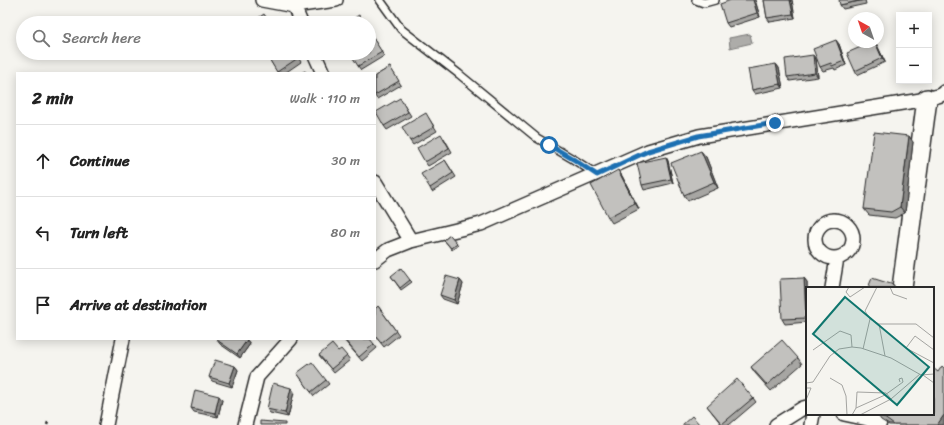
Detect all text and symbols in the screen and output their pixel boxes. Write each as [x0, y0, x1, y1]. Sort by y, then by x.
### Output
north arrow [848, 12, 884, 48]
map controls [896, 12, 932, 84]
button: + [896, 12, 932, 48]
search box [16, 16, 376, 60]
text: Search here [62, 25, 141, 51]
icon: search [30, 27, 52, 49]
button: − [896, 48, 932, 84]
text: 2 min [32, 83, 73, 113]
text: Walk · 110 m [290, 87, 360, 110]
route end [766, 114, 784, 132]
route start [540, 136, 558, 154]
text: Continue [70, 148, 130, 174]
text: 30 m [331, 149, 360, 172]
icon: ahead [32, 150, 54, 172]
text: Turn left [70, 220, 128, 246]
text: 80 m [331, 221, 360, 244]
icon: left [32, 222, 54, 244]
inset map [806, 287, 934, 415]
text: Arrive at destination [70, 292, 207, 318]
icon: arrive [32, 294, 54, 316]

